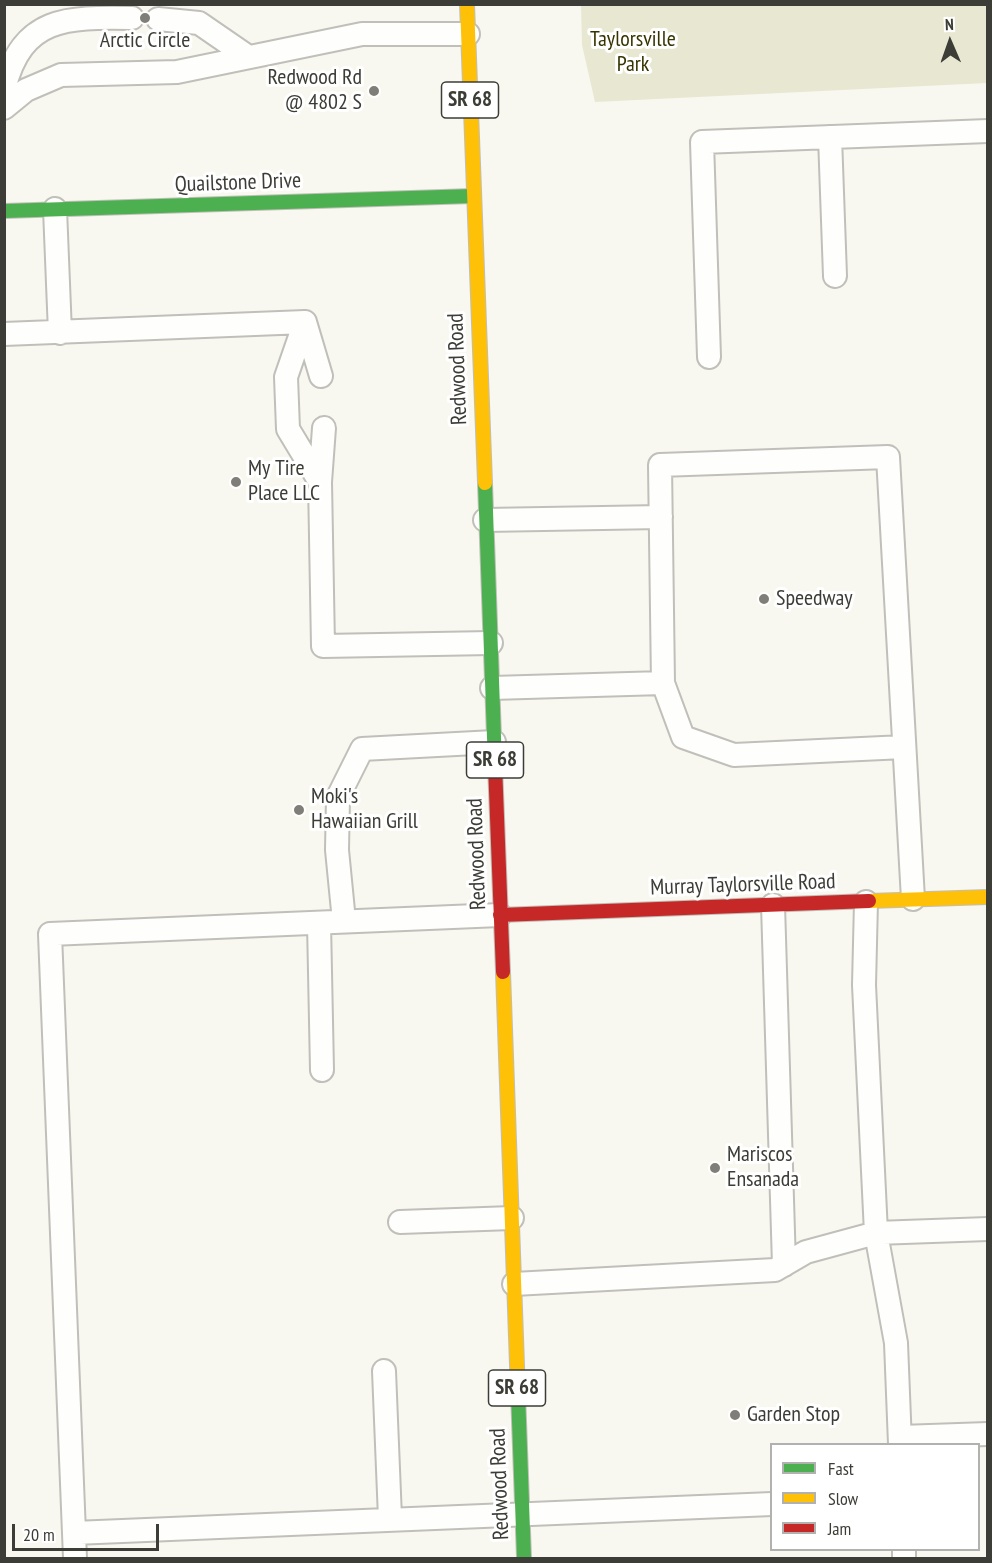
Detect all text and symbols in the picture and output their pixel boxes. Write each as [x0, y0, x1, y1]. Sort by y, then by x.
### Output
marker: Arctic Circle [138, 11, 152, 25]
north arrow [920, 12, 980, 72]
text: N [945, 14, 954, 34]
park label: Taylorsville Park [590, 27, 676, 78]
place label: Arctic Circle [100, 28, 190, 54]
place label: Redwood Rd @ 4802 S [268, 65, 362, 116]
road number: SR 68 [442, 82, 498, 118]
marker: Redwood Rd @ 4802 S [367, 84, 381, 98]
street label: Quailstone Drive [174, 168, 302, 198]
street label: Redwood Road [443, 313, 473, 425]
place label: My Tire Place LLC [248, 456, 320, 508]
marker: My Tire Place LLC [229, 475, 243, 489]
place label: Speedway [776, 586, 853, 612]
marker: Speedway [757, 592, 771, 606]
road number: SR 68 [466, 742, 524, 778]
place label: Moki's Hawaiian Grill [311, 784, 418, 836]
street label: Redwood Road [462, 798, 492, 910]
marker: Moki's Hawaiian Grill [292, 803, 306, 817]
street label: Murray Taylorsville Road [650, 869, 836, 901]
place label: Mariscos Ensanada [727, 1142, 799, 1194]
marker: Mariscos Ensanada [708, 1161, 722, 1175]
road number: SR 68 [488, 1370, 546, 1406]
place label: Garden Stop [747, 1402, 840, 1428]
marker: Garden Stop [728, 1408, 742, 1422]
street label: Redwood Road [485, 1428, 515, 1540]
legend [770, 1443, 980, 1551]
text: Fast [828, 1457, 854, 1480]
text: Slow [828, 1487, 858, 1510]
scale bar [15, 1512, 162, 1550]
text: Jam [828, 1517, 851, 1540]
text: 20 m [23, 1523, 55, 1546]

